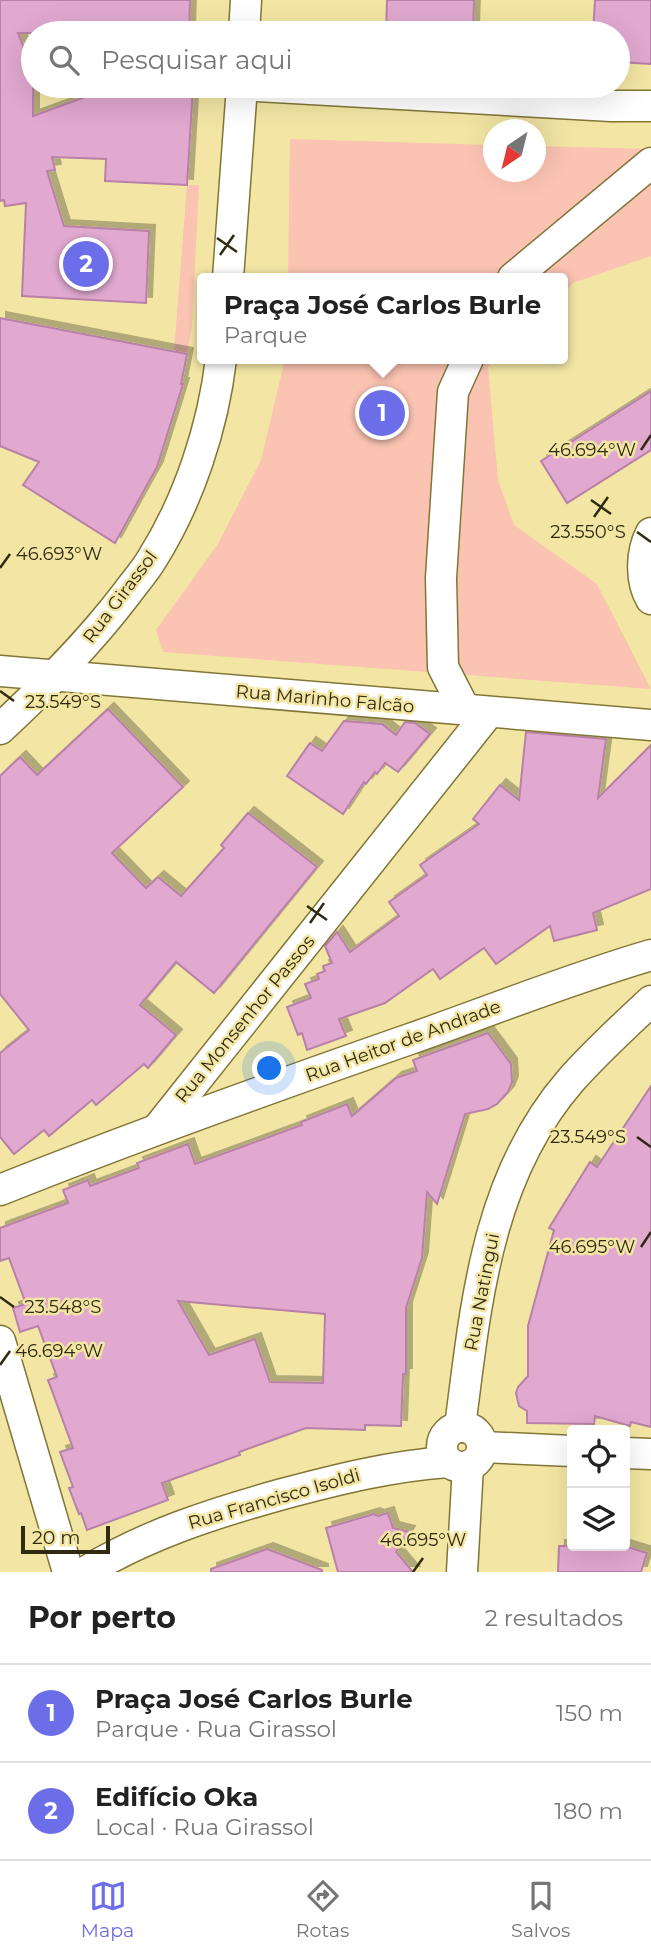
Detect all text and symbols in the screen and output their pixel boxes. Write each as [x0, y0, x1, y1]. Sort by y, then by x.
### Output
search box [21, 21, 630, 98]
icon: search [45, 41, 83, 79]
text: Pesquisar aqui [101, 44, 293, 76]
north arrow [483, 119, 546, 182]
pin: 2 [63, 238, 109, 290]
popup [197, 273, 568, 364]
text: Praça José Carlos Burle [224, 289, 541, 321]
text: Parque [224, 321, 307, 349]
pin: 1 [359, 387, 405, 439]
text: 46.694°W [548, 439, 636, 461]
text: 23.550°S [550, 521, 626, 543]
text: 46.693°W [16, 543, 102, 565]
street label: Rua Girassol [78, 546, 162, 648]
street label: Rua Marinho Falcão [235, 680, 415, 718]
text: 23.549°S [25, 691, 101, 713]
street label: Rua Monsenhor Passos [171, 931, 320, 1107]
street label: Rua Heitor de Andrade [302, 995, 504, 1087]
your location [252, 1051, 286, 1085]
text: 23.549°S [550, 1126, 626, 1148]
street label: Rua Natingui [460, 1231, 504, 1353]
text: 46.695°W [549, 1236, 635, 1258]
text: 23.548°S [25, 1296, 101, 1318]
text: 46.694°W [15, 1340, 103, 1362]
map controls [567, 1425, 630, 1551]
button: locate [567, 1425, 630, 1488]
street label: Rua Francisco Isoldi [185, 1464, 363, 1534]
button: layers [567, 1488, 630, 1551]
scale bar [21, 1523, 110, 1555]
text: 20 m [32, 1526, 80, 1549]
text: 46.695°W [380, 1529, 466, 1551]
text: Por perto [28, 1599, 176, 1636]
text: 2 resultados [485, 1604, 623, 1632]
text: Praça José Carlos Burle [95, 1683, 413, 1715]
text: 1 [46, 1699, 56, 1727]
text: 150 m [556, 1699, 623, 1727]
text: Parque · Rua Girassol [95, 1715, 337, 1743]
text: Edifício Oka [95, 1781, 258, 1813]
text: 2 [44, 1797, 58, 1825]
text: 180 m [554, 1797, 623, 1825]
text: Local · Rua Girassol [95, 1813, 314, 1841]
tab: Mapa [81, 1877, 134, 1942]
tab: Rotas [296, 1877, 349, 1942]
tab: Salvos [511, 1877, 570, 1942]

